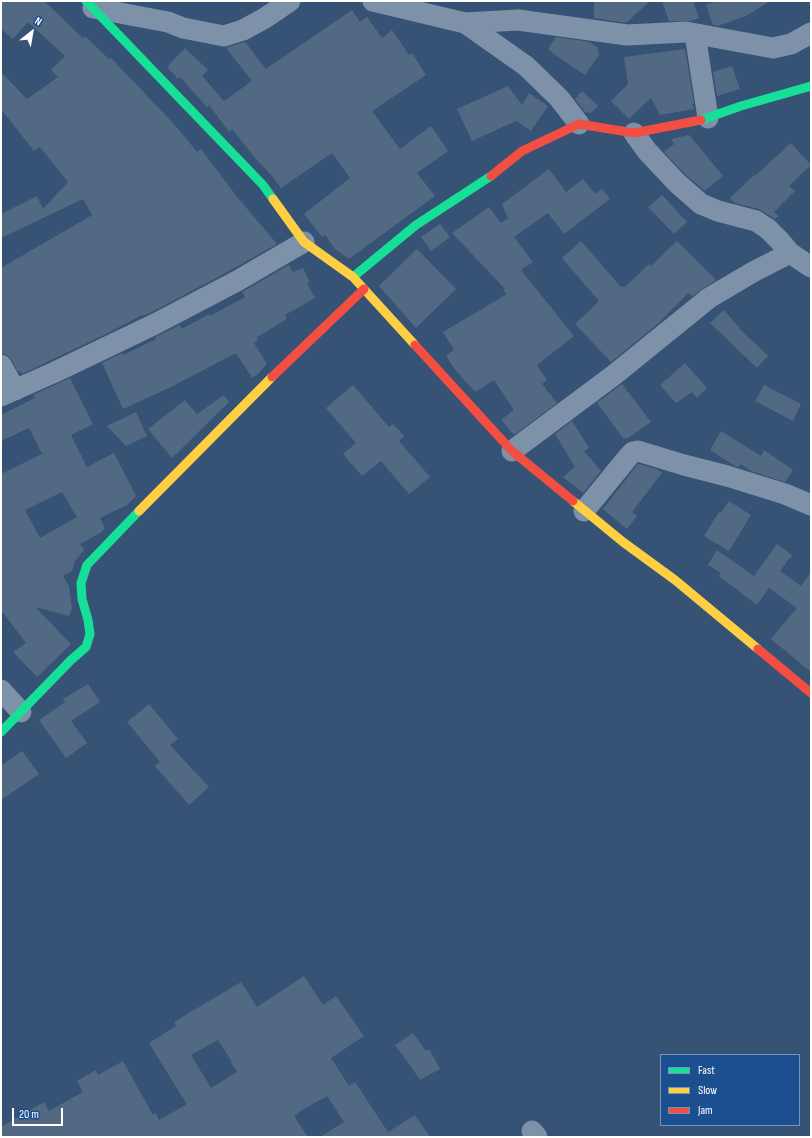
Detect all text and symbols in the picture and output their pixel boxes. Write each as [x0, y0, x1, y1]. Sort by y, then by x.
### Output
north arrow [12, 12, 52, 52]
text: N [33, 14, 44, 28]
legend [660, 1054, 800, 1126]
text: Fast [698, 1063, 715, 1078]
text: Slow [698, 1083, 717, 1098]
scale bar [14, 1100, 65, 1126]
text: Jam [698, 1103, 713, 1118]
text: 20 m [19, 1107, 39, 1122]

